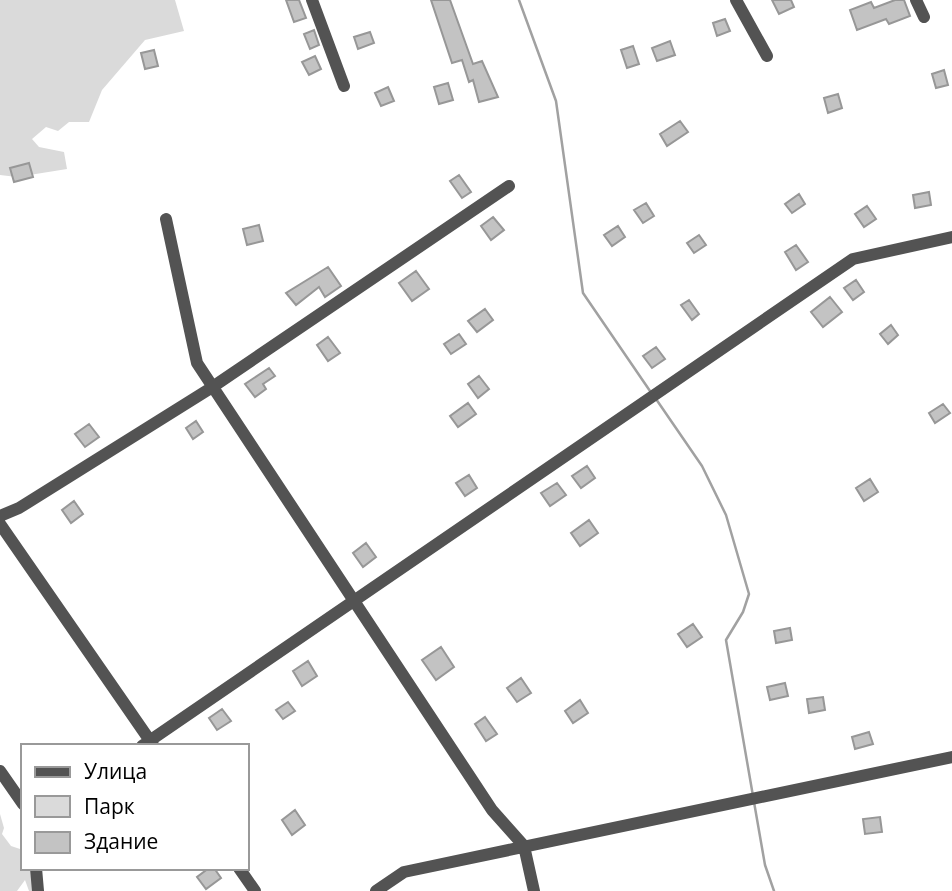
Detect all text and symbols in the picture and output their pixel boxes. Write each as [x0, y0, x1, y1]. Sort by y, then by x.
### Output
legend [21, 744, 248, 870]
text: Улица [84, 757, 147, 785]
text: Парк [84, 792, 135, 820]
text: Здание [84, 827, 158, 855]

